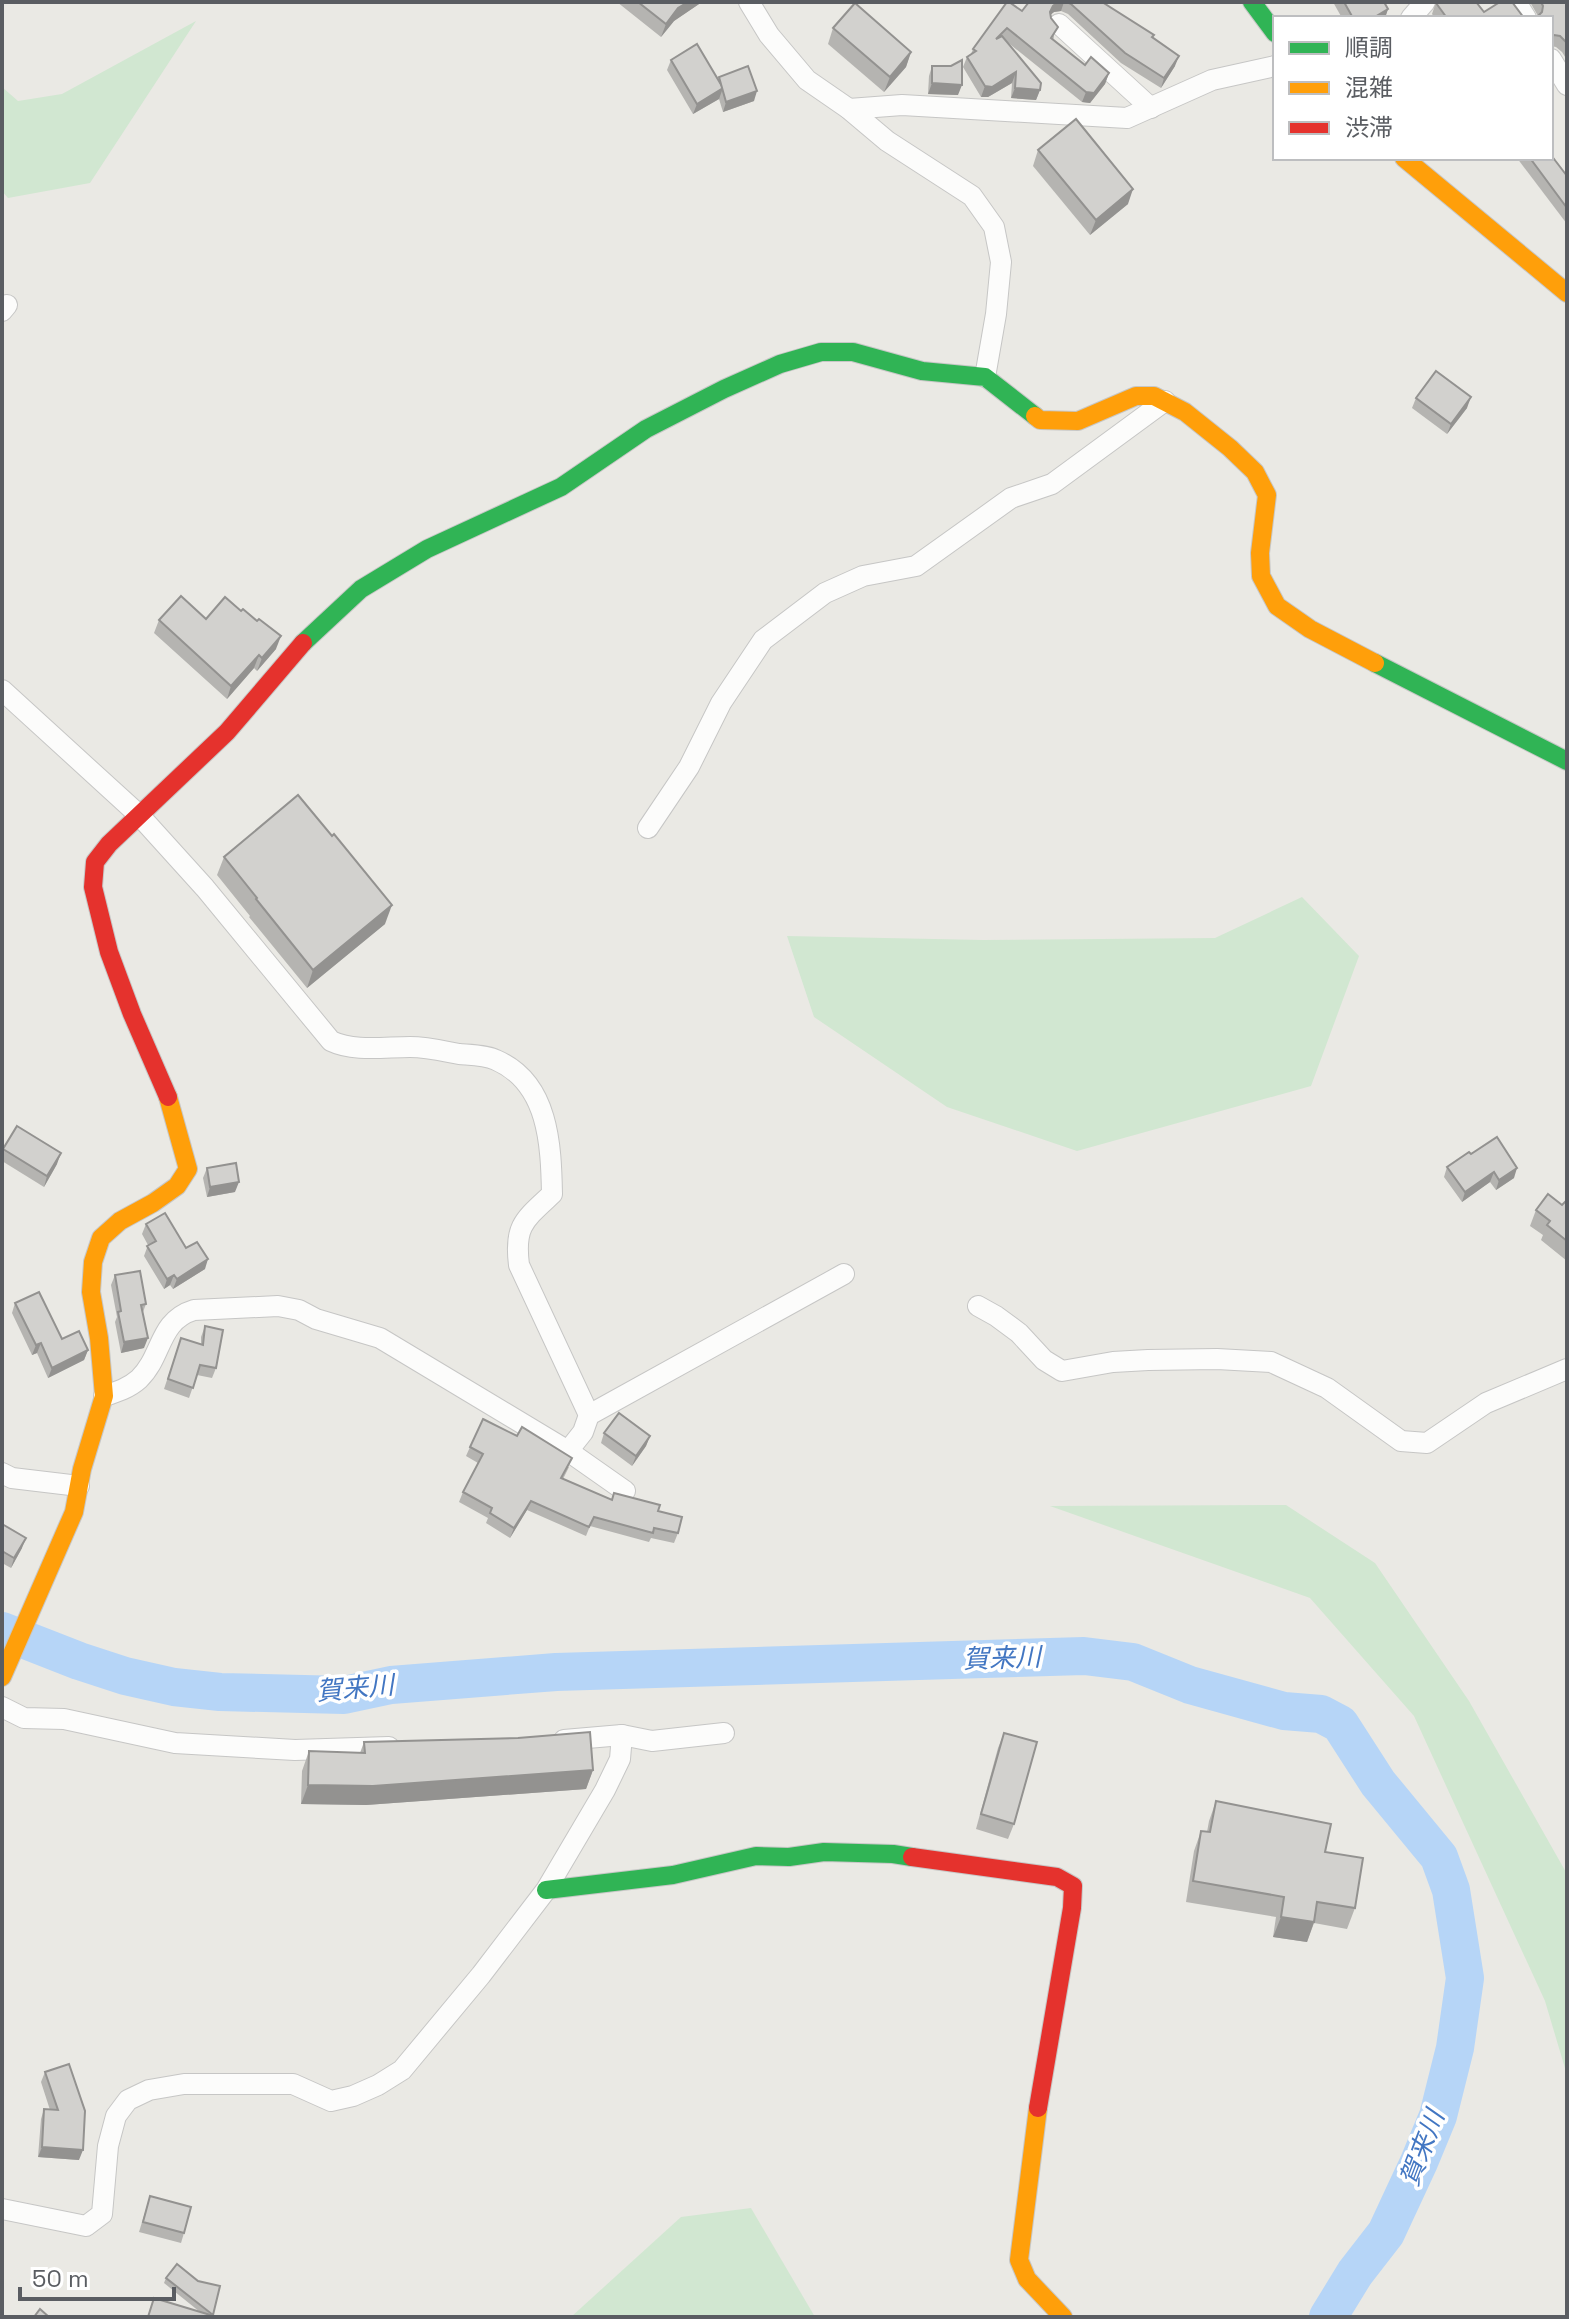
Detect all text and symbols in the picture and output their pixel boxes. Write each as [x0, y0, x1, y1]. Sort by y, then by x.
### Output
legend [1273, 16, 1553, 160]
text: 順調 [1345, 32, 1393, 63]
text: 混雑 [1345, 72, 1393, 103]
text: 渋滞 [1345, 112, 1393, 143]
water label: 賀来川 [962, 1640, 1045, 1676]
water label: 賀来川 [315, 1667, 398, 1708]
water label: 賀来川 [1392, 2103, 1453, 2191]
scale bar [20, 2251, 174, 2301]
text: 50 m [32, 2263, 89, 2294]

